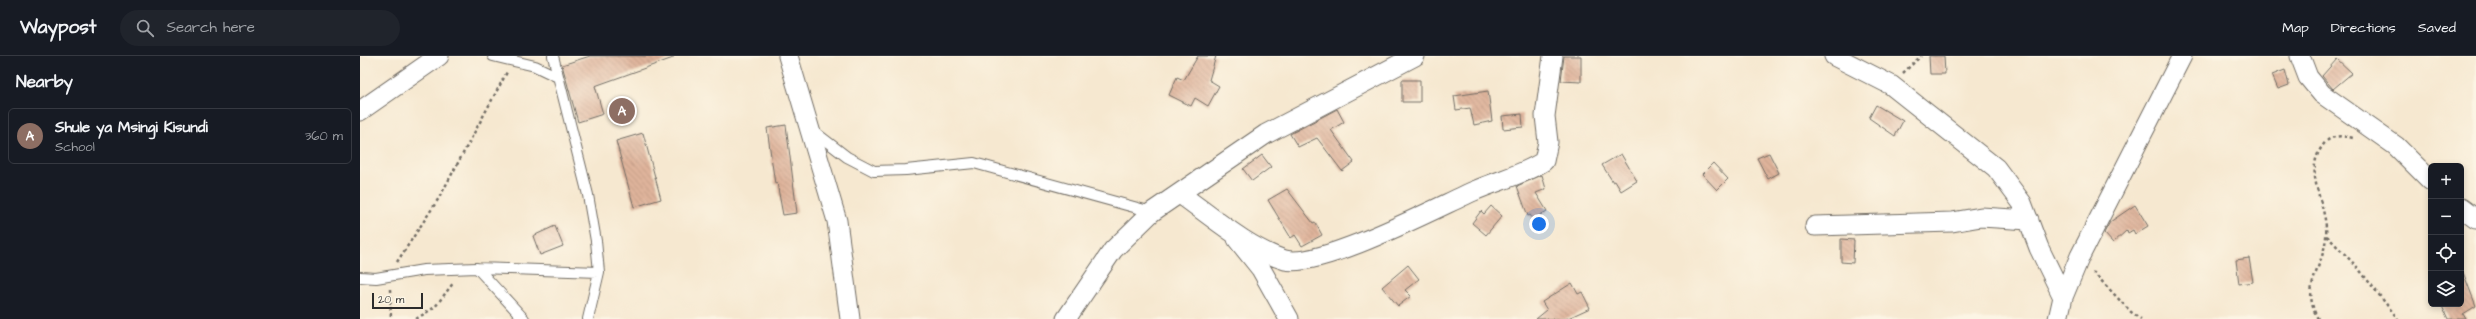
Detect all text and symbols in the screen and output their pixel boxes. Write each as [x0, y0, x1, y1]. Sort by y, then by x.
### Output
search box [120, 10, 400, 46]
text: Waypost [20, 14, 96, 41]
icon: search [134, 17, 156, 39]
text: Search here [166, 17, 255, 38]
text: Map [2282, 18, 2309, 38]
text: Directions [2331, 18, 2396, 38]
text: Saved [2418, 18, 2456, 38]
text: Nearby [16, 70, 73, 94]
pin: A [609, 96, 635, 126]
text: Shule ya Msingi Kisundi [55, 117, 208, 138]
text: A [26, 127, 34, 145]
text: 360 m [305, 127, 343, 145]
text: School [55, 138, 95, 156]
map controls [2428, 163, 2464, 307]
button: + [2428, 163, 2464, 199]
button: − [2428, 199, 2464, 235]
your location [1529, 214, 1549, 234]
button: locate [2428, 235, 2464, 271]
button: layers [2428, 271, 2464, 307]
scale bar [372, 291, 423, 310]
text: 20 m [378, 292, 404, 307]

